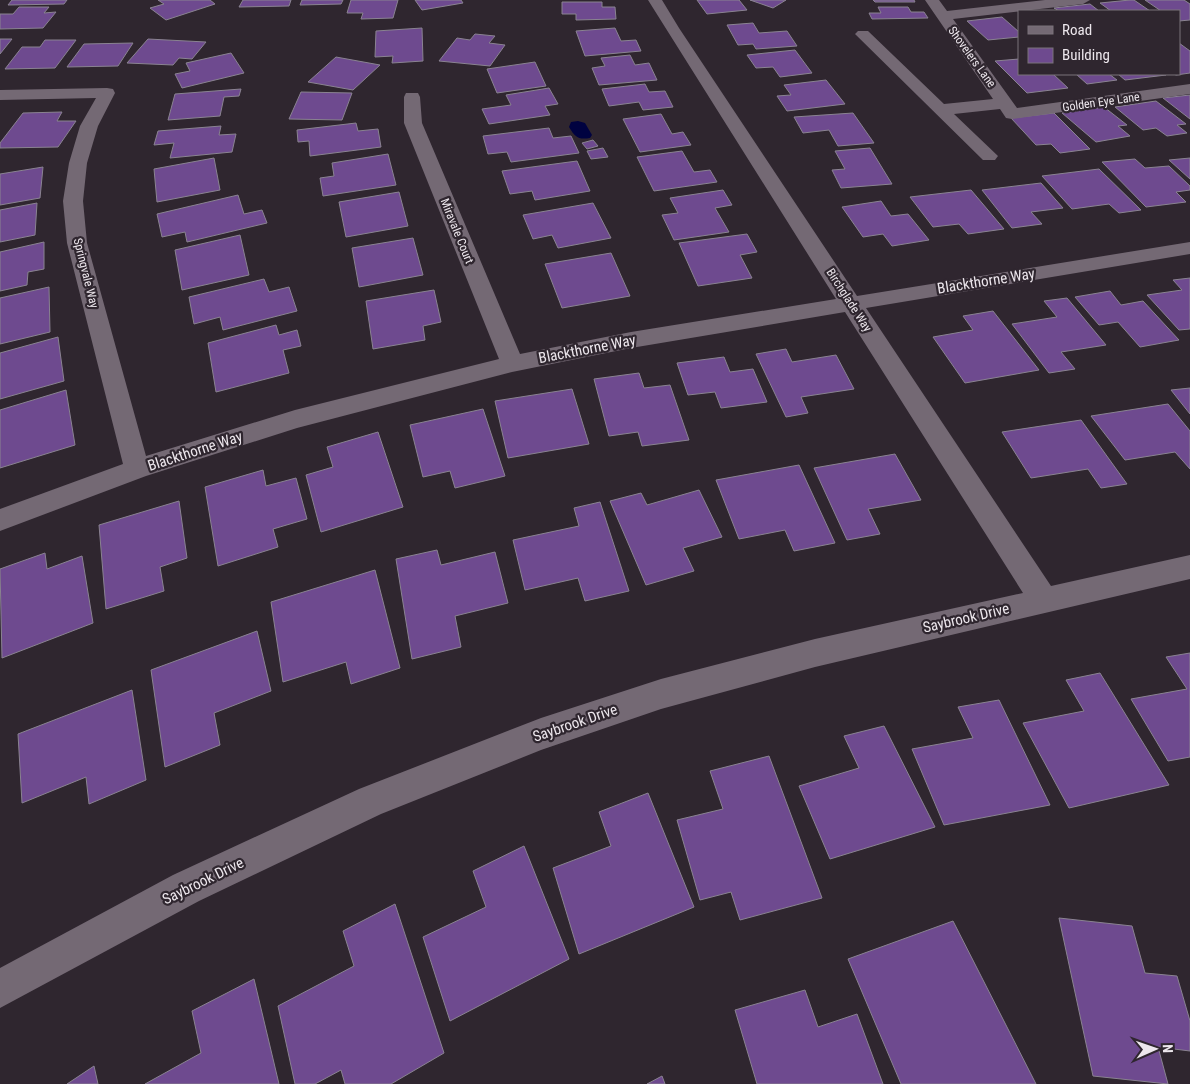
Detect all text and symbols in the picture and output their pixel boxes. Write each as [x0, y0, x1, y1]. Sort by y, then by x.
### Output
legend [1018, 10, 1180, 75]
text: Road [1062, 21, 1092, 39]
street label: Shovelers Lane [945, 24, 999, 90]
text: Building [1062, 46, 1110, 64]
street label: Golden Eye Lane [1061, 90, 1141, 114]
street label: Miravale Court [438, 196, 477, 266]
street label: Springvale Way [71, 236, 101, 310]
street label: Blackthorne Way [936, 264, 1036, 298]
street label: Birchglade Way [823, 266, 875, 334]
street label: Blackthorne Way [537, 331, 637, 367]
street label: Blackthorne Way [145, 427, 245, 475]
street label: Saybrook Drive [921, 599, 1011, 637]
street label: Saybrook Drive [530, 700, 620, 746]
street label: Saybrook Drive [159, 854, 247, 908]
north arrow [1130, 1024, 1180, 1074]
text: N [1160, 1044, 1176, 1053]

